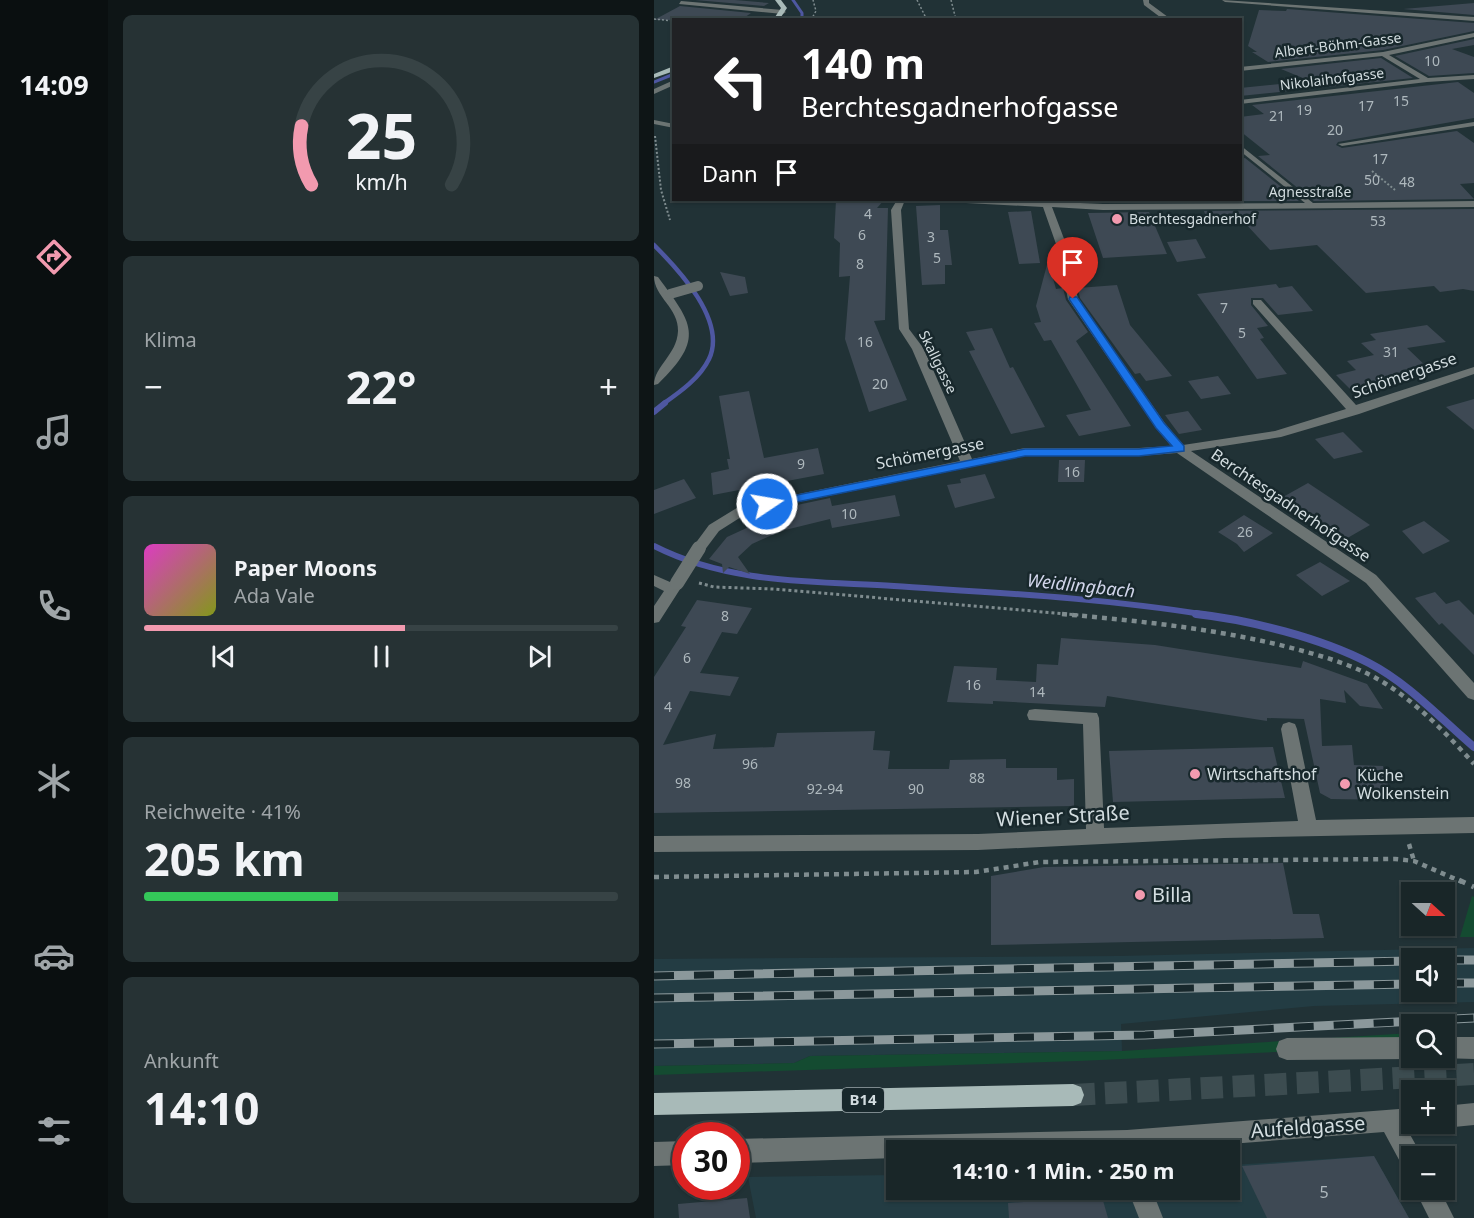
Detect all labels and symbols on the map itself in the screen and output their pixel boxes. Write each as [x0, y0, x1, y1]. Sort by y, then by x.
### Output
street label: Albert-Böhm-Gasse [1273, 27, 1403, 62]
house number: 10 [1424, 51, 1440, 70]
street label: Nikolaihofgasse [1279, 63, 1385, 94]
house number: 15 [1393, 91, 1409, 110]
house number: 17 [1358, 96, 1374, 115]
house number: 19 [1296, 100, 1312, 119]
house number: 21 [1269, 106, 1285, 125]
house number: 20 [1327, 120, 1343, 139]
house number: 17 [1372, 149, 1388, 168]
house number: 50 [1364, 170, 1380, 189]
house number: 48 [1399, 172, 1415, 191]
street label: Agnesstraße [1269, 182, 1351, 201]
house number: 4 [864, 204, 872, 223]
place label: Berchtesgadnerhof [1129, 209, 1257, 228]
house number: 53 [1370, 211, 1386, 230]
marker: Berchtesgadnerhof [1110, 212, 1124, 226]
house number: 6 [858, 225, 866, 244]
house number: 3 [927, 227, 935, 246]
pin [1047, 237, 1098, 299]
house number: 5 [933, 248, 941, 267]
house number: 8 [856, 254, 864, 273]
house number: 7 [1220, 298, 1228, 317]
house number: 5 [1238, 323, 1246, 342]
street label: Skallgasse [915, 327, 962, 397]
house number: 16 [857, 332, 873, 351]
house number: 31 [1383, 342, 1399, 361]
street label: Schömergasse [1349, 347, 1459, 403]
house number: 20 [872, 374, 888, 393]
street label: Schömergasse [874, 432, 986, 474]
street label: Berchtesgadnerhofgasse [1207, 443, 1375, 567]
house number: 9 [797, 454, 805, 473]
house number: 16 [1064, 462, 1080, 481]
position arrow [735, 472, 799, 536]
house number: 10 [841, 504, 857, 523]
house number: 26 [1237, 522, 1253, 541]
water label: Weidlingbach [1026, 567, 1136, 603]
house number: 8 [721, 606, 729, 625]
house number: 6 [683, 648, 691, 667]
house number: 16 [965, 675, 981, 694]
house number: 14 [1029, 682, 1045, 701]
house number: 4 [664, 697, 672, 716]
house number: 96 [742, 754, 758, 773]
place label: Wirtschaftshof [1207, 763, 1318, 785]
place label: Küche Wolkenstein [1357, 764, 1449, 804]
marker: Wirtschaftshof [1188, 767, 1202, 781]
house number: 88 [969, 768, 985, 787]
house number: 98 [675, 773, 691, 792]
marker: Küche Wolkenstein [1338, 777, 1352, 791]
house number: 92-94 [807, 779, 843, 798]
house number: 90 [908, 779, 924, 798]
street label: Wiener Straße [996, 799, 1130, 832]
place label: Billa [1152, 881, 1192, 908]
north arrow [1401, 882, 1455, 936]
marker: Billa [1133, 888, 1147, 902]
road number: B14 [842, 1088, 884, 1112]
street label: Aufeldgasse [1250, 1109, 1366, 1144]
speed limit sign: 30 [672, 1122, 750, 1200]
house number: 5 [1319, 1181, 1329, 1203]

